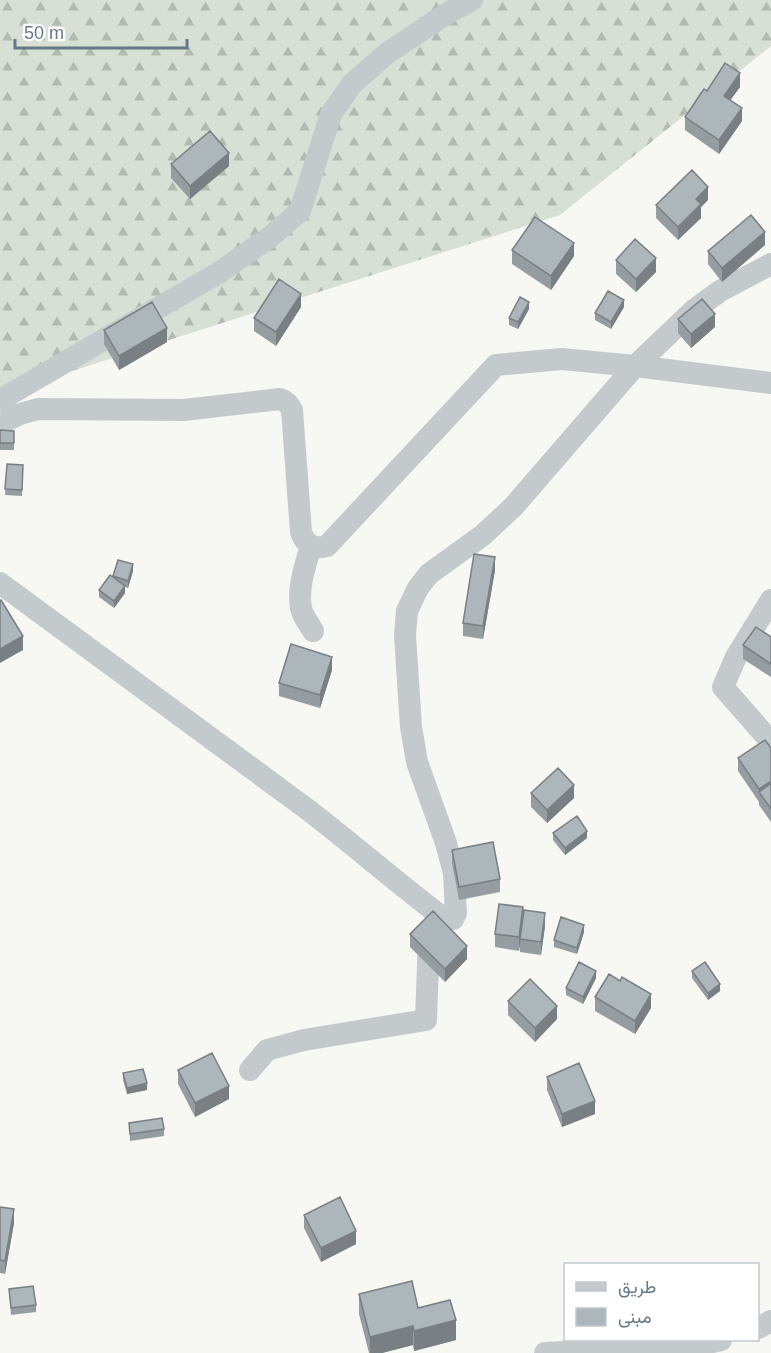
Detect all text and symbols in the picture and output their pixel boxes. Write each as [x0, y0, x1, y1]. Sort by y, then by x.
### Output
scale bar [15, 12, 188, 50]
text: 50 m [24, 23, 64, 43]
legend [564, 1263, 759, 1341]
text: طريق [618, 1277, 656, 1298]
text: مبنى [618, 1307, 652, 1328]

